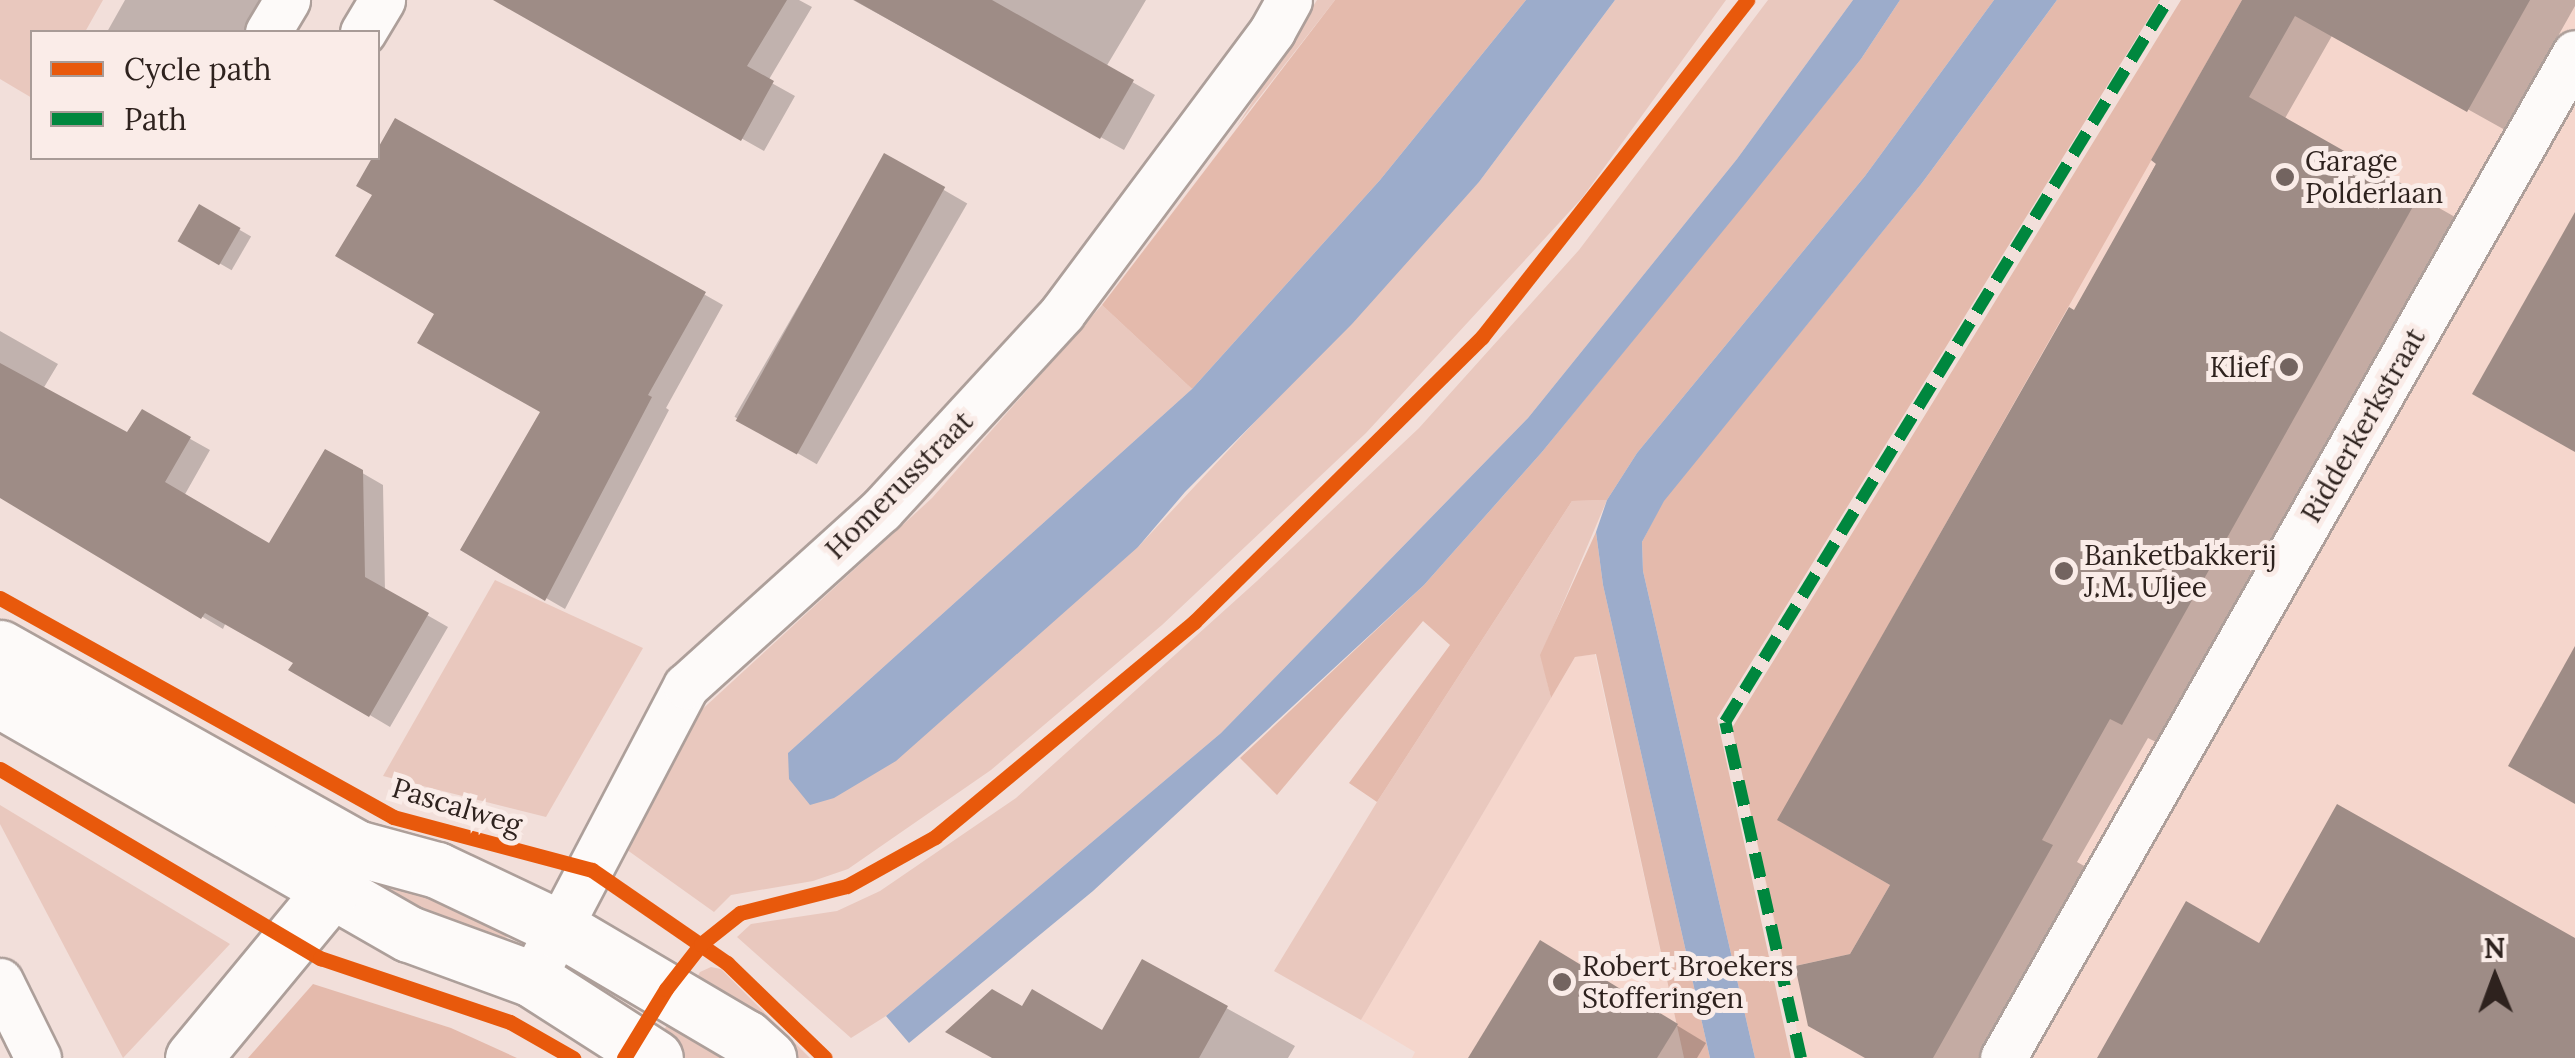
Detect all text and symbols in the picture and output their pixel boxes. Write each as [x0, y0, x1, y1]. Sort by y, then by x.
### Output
legend [30, 30, 380, 160]
text: Cycle path [124, 50, 272, 88]
text: Path [124, 100, 187, 138]
place label: Garage Polderlaan [2305, 144, 2443, 210]
marker: Garage Polderlaan [2274, 166, 2296, 188]
street label: Ridderkerkstraat [2294, 322, 2432, 528]
place label: Klief [2210, 350, 2269, 384]
marker: Klief [2278, 356, 2300, 378]
street label: Homerusstraat [818, 404, 980, 566]
place label: Banketbakkerij J.M. Uljee [2084, 538, 2277, 604]
marker: Banketbakkerij J.M. Uljee [2053, 560, 2075, 582]
street label: Pascalweg [388, 770, 526, 842]
north arrow [2445, 928, 2545, 1028]
text: N [2483, 930, 2506, 966]
place label: Robert Broekers Stofferingen [1582, 949, 1794, 1015]
marker: Robert Broekers Stofferingen [1551, 971, 1573, 993]

